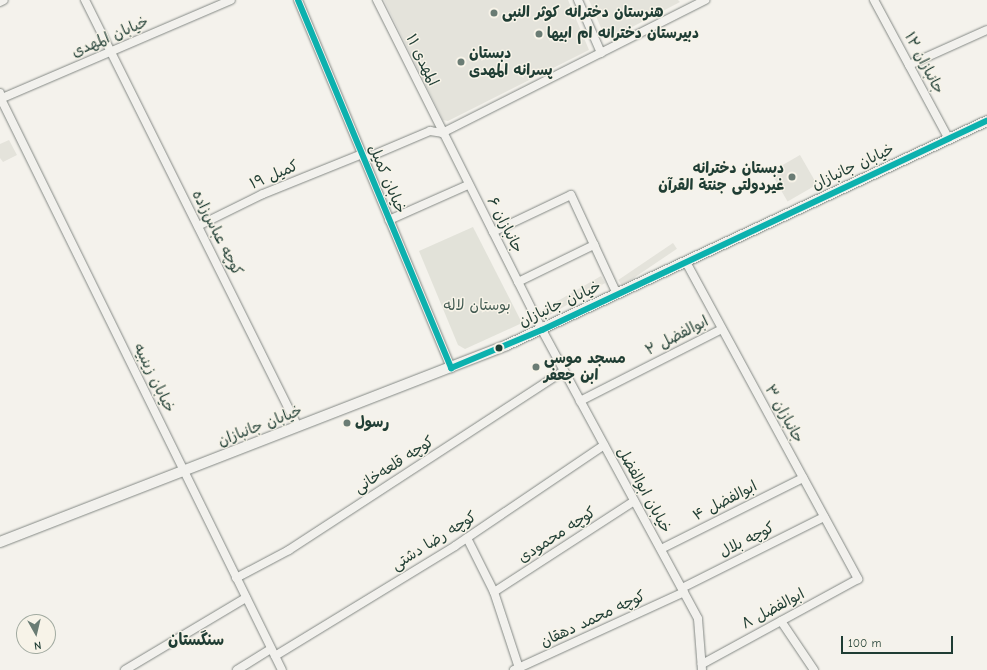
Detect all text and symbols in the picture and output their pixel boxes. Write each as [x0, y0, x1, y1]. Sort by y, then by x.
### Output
place label: هنرستان دخترانه کوثر النبی [502, 4, 664, 22]
marker: هنرستان دخترانه کوثر النبی [489, 8, 499, 18]
street label: خیابان المهدی [69, 13, 151, 61]
place label: دبیرستان دخترانه ام ابیها [547, 25, 699, 43]
marker: دبیرستان دخترانه ام ابیها [534, 29, 544, 39]
street label: جانبازان ۱۲ [900, 29, 948, 97]
street label: المهدی ۱۱ [402, 31, 442, 89]
place label: دبستان پسرانه المهدی [469, 44, 553, 79]
marker: دبستان پسرانه المهدی [456, 57, 466, 67]
street label: خیابان جانبازان [809, 140, 897, 194]
street label: خیابان کمیل [364, 142, 410, 216]
street label: کمیل ۱۹ [247, 157, 301, 193]
place label: دبستان دخترانه غیردولتی جنتة القرآن [658, 159, 784, 194]
marker: دبستان دخترانه غیردولتی جنتة القرآن [787, 172, 797, 182]
street label: کوچه عباس‌زاده [188, 187, 246, 279]
street label: جانبازان ۶ [483, 194, 527, 256]
street label: خیابان جانبازان [516, 277, 604, 331]
park label: بوستان لاله [443, 297, 511, 315]
street label: ابوالفضل ۲ [642, 312, 712, 360]
street label: خیابان زینبیه [130, 340, 178, 416]
unlabelled marker [494, 343, 504, 353]
place label: مسجد موسی ابن جعفر [544, 349, 626, 384]
marker: مسجد موسی ابن جعفر [531, 362, 541, 372]
street label: جانبازان ۳ [761, 382, 807, 446]
street label: خیابان جانبازان [215, 402, 305, 450]
place label: رسول [355, 414, 389, 432]
marker: رسول [342, 418, 352, 428]
street label: کوچه قلعه‌خانی [351, 433, 437, 497]
street label: خیابان ابوالفضل [613, 444, 675, 536]
street label: ابوالفضل ۴ [690, 477, 760, 525]
street label: کوچه محمودی [515, 503, 599, 567]
street label: کوچه رضا دشتی [388, 508, 480, 574]
street label: کوچه بلال [716, 519, 778, 561]
street label: ابوالفضل ۸ [738, 585, 808, 633]
street label: کوچه محمد دهقان [538, 587, 648, 651]
north arrow [16, 614, 56, 654]
scale bar [843, 628, 955, 654]
district label: سنگستان [168, 630, 224, 650]
text: 100 m [848, 636, 881, 650]
text: N [33, 638, 42, 652]

